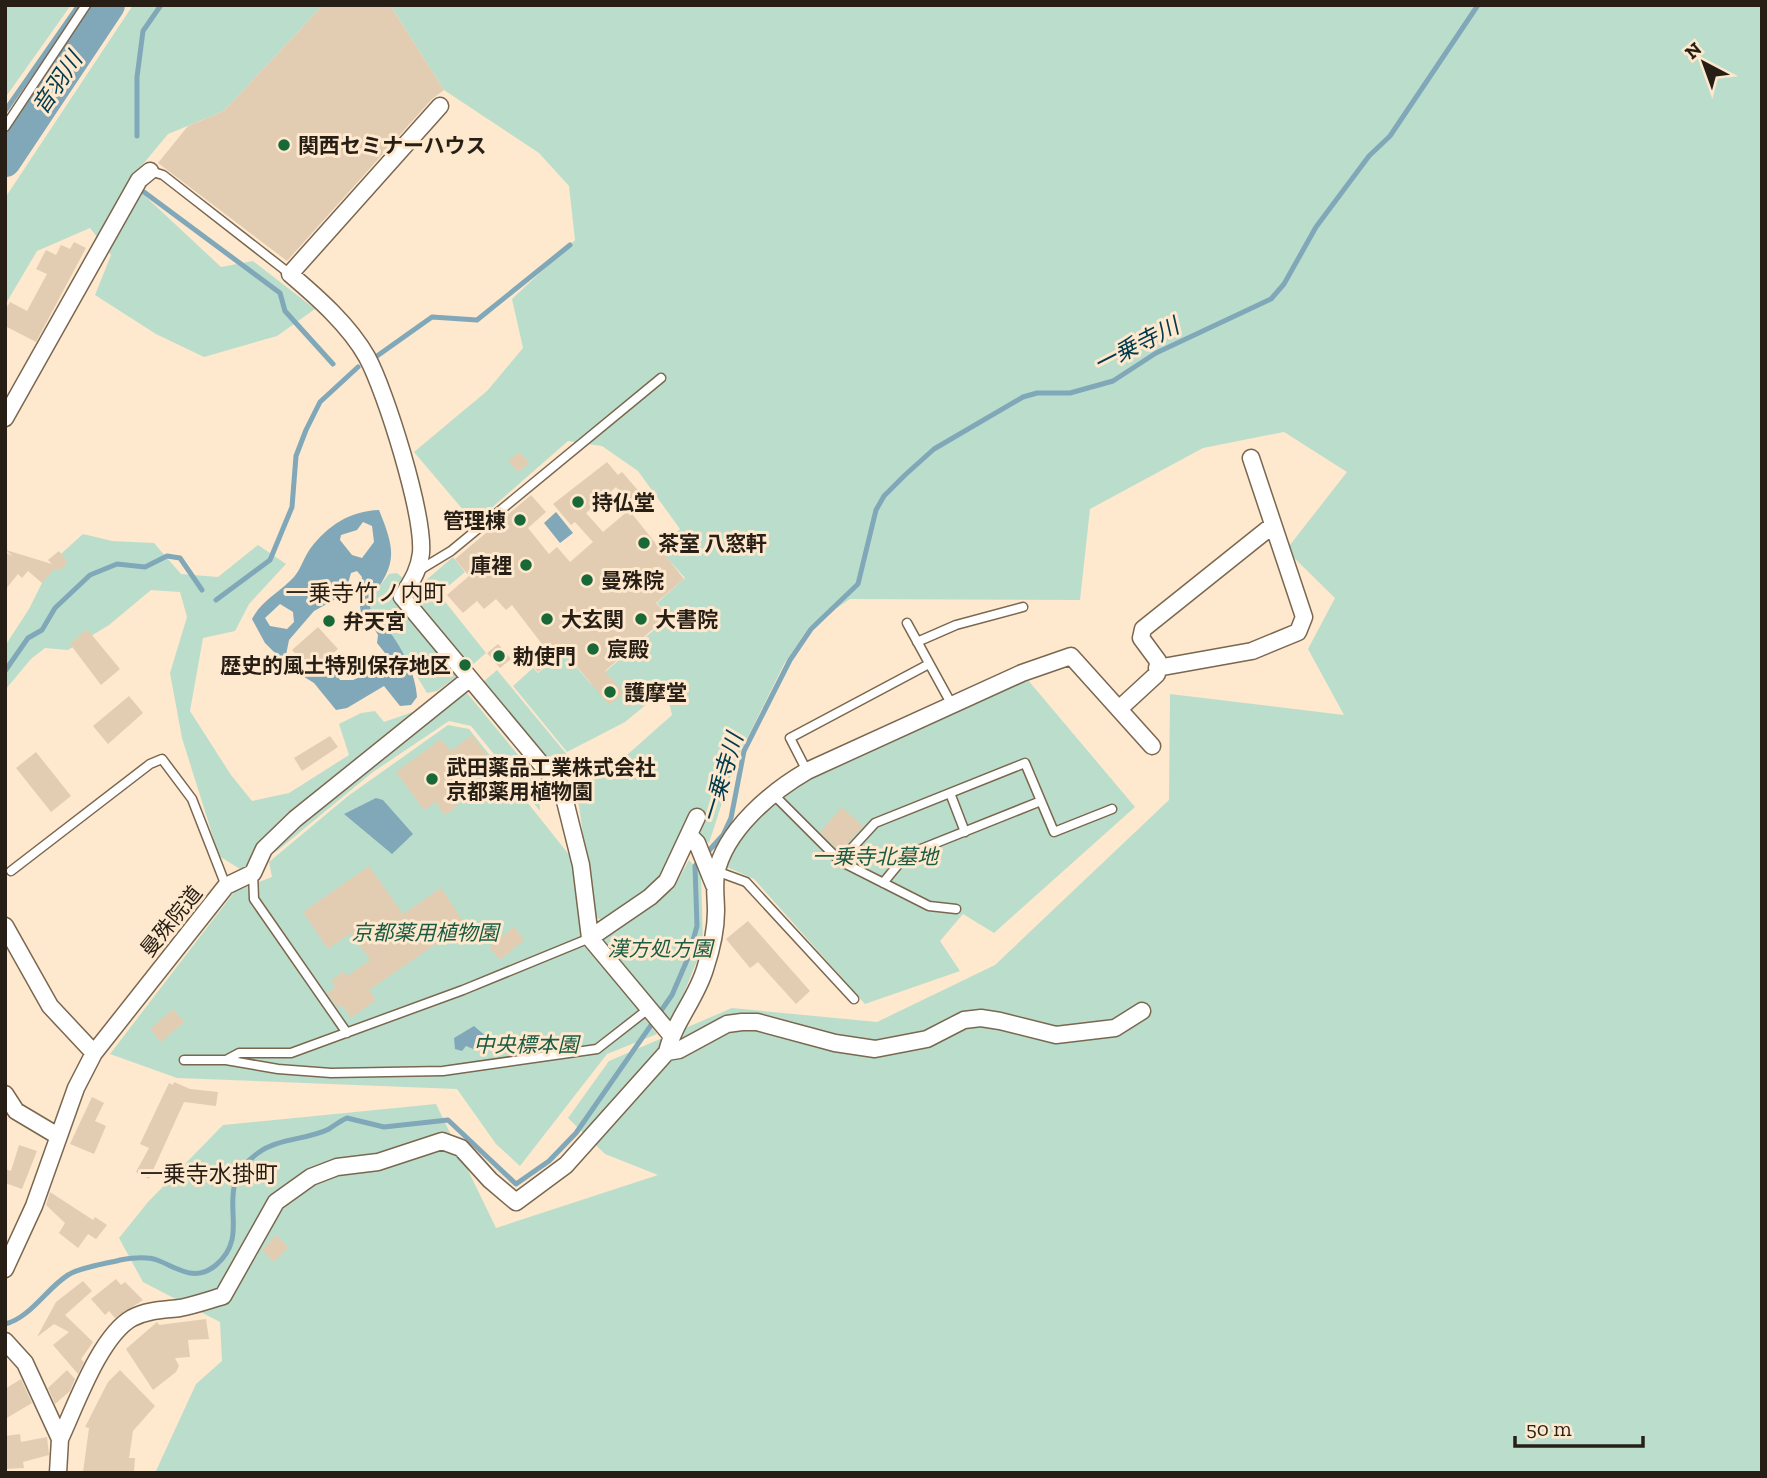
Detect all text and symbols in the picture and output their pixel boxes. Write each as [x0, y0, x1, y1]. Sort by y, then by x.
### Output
north arrow [1669, 28, 1739, 98]
text: N [1680, 37, 1706, 64]
water label: 音羽川 [26, 44, 90, 119]
place label: 関西セミナーハウス [298, 133, 487, 158]
marker: 関西セミナーハウス [276, 137, 292, 153]
water label: 一乗寺川 [1089, 310, 1186, 378]
place label: 持仏堂 [592, 490, 655, 515]
marker: 持仏堂 [570, 494, 586, 510]
place label: 管理棟 [443, 508, 506, 533]
marker: 管理棟 [512, 512, 528, 528]
place label: 茶室 八窓軒 [658, 531, 767, 556]
marker: 茶室 八窓軒 [636, 535, 652, 551]
place label: 庫裡 [470, 553, 512, 578]
marker: 庫裡 [518, 557, 534, 573]
place label: 曼殊院 [601, 568, 664, 593]
marker: 曼殊院 [579, 572, 595, 588]
district label: 一乗寺竹ノ内町 [286, 579, 447, 607]
place label: 大玄関 [561, 607, 624, 632]
place label: 大書院 [655, 607, 718, 632]
place label: 弁天宮 [343, 609, 406, 634]
marker: 大玄関 [539, 611, 555, 627]
marker: 大書院 [633, 611, 649, 627]
marker: 弁天宮 [321, 613, 337, 629]
place label: 宸殿 [607, 637, 649, 662]
marker: 宸殿 [585, 641, 601, 657]
place label: 勅使門 [513, 644, 576, 669]
marker: 勅使門 [491, 648, 507, 664]
place label: 歴史的風土特別保存地区 [220, 653, 451, 678]
marker: 歴史的風土特別保存地区 [457, 657, 473, 673]
place label: 護摩堂 [624, 680, 687, 705]
marker: 護摩堂 [602, 684, 618, 700]
water label: 一乗寺川 [695, 727, 750, 826]
place label: 武田薬品工業株式会社 京都薬用植物園 [446, 755, 656, 804]
marker: 武田薬品工業株式会社 京都薬用植物園 [424, 771, 440, 787]
park label: 一乗寺北墓地 [812, 844, 940, 869]
street label: 曼殊院道 [135, 880, 207, 962]
park label: 京都薬用植物園 [352, 920, 501, 945]
park label: 漢方処方園 [608, 936, 715, 961]
park label: 中央標本園 [474, 1032, 581, 1057]
district label: 一乗寺水掛町 [140, 1160, 278, 1188]
scale bar [1515, 1404, 1643, 1448]
text: 50 m [1526, 1416, 1572, 1441]

